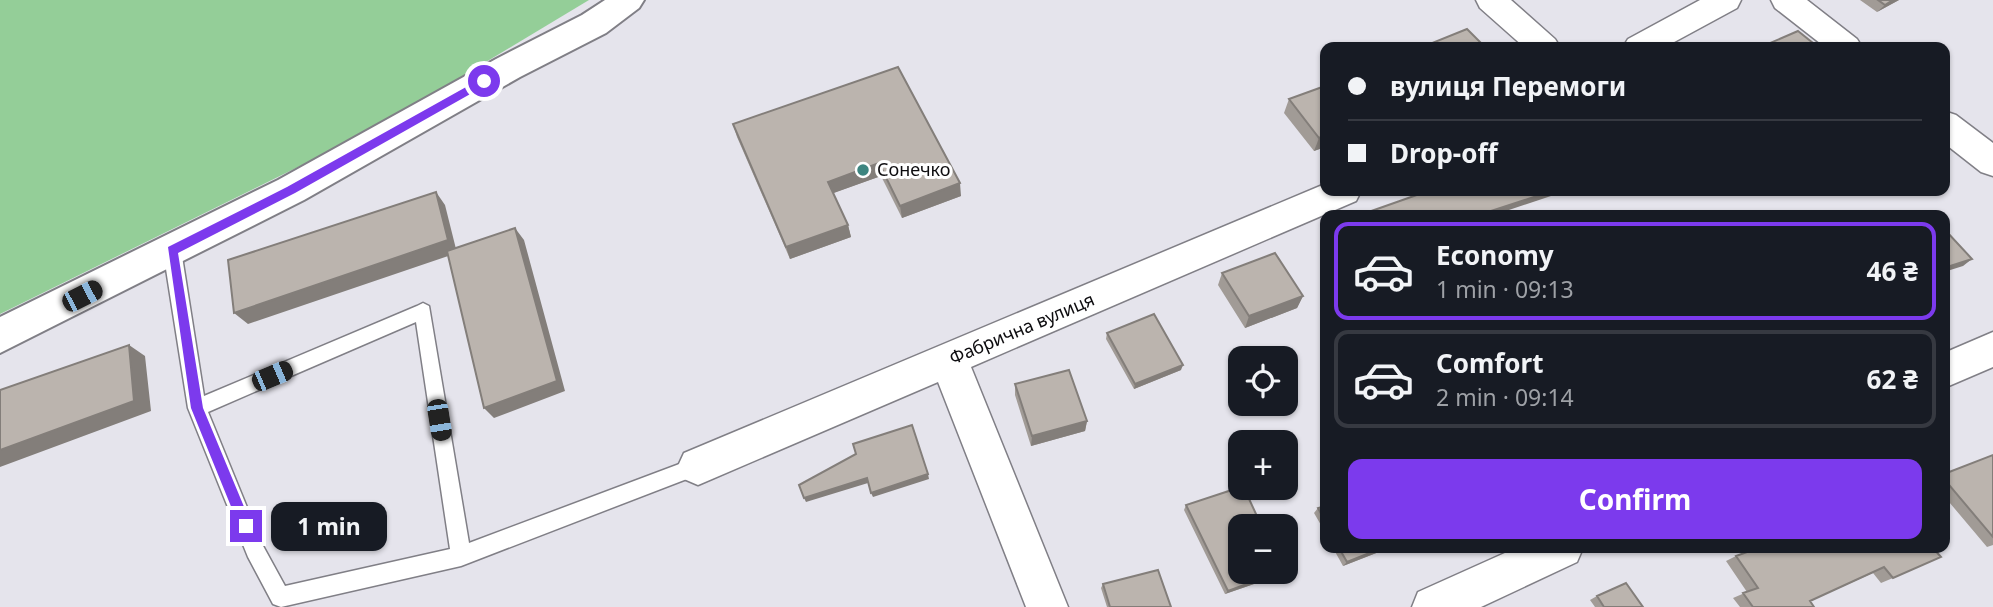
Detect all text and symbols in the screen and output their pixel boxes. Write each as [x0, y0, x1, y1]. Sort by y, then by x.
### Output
route start [468, 65, 500, 97]
text: вулиця Перемоги [1390, 68, 1626, 104]
text: Drop-off [1390, 135, 1497, 171]
place label: Сонечко [877, 157, 951, 181]
marker: Сонечко [855, 162, 871, 178]
text: Economy [1436, 237, 1554, 273]
icon: car [1352, 240, 1415, 303]
text: 46 ₴ [1867, 253, 1918, 289]
text: 1 min · 09:13 [1436, 273, 1574, 305]
car [59, 277, 106, 315]
street label: Фабрична вулиця [945, 287, 1098, 369]
text: Comfort [1436, 345, 1544, 381]
map controls [1228, 346, 1298, 584]
button: locate [1228, 346, 1298, 416]
icon: car [1352, 348, 1415, 411]
car [249, 358, 296, 394]
text: 62 ₴ [1867, 361, 1918, 397]
text: 2 min · 09:14 [1436, 381, 1574, 413]
car [426, 398, 453, 442]
button: + [1228, 430, 1298, 500]
button: Confirm [1348, 459, 1922, 539]
callout: 1 min [270, 502, 386, 550]
route end [230, 510, 262, 542]
text: 1 min [297, 510, 361, 542]
button: − [1228, 514, 1298, 584]

